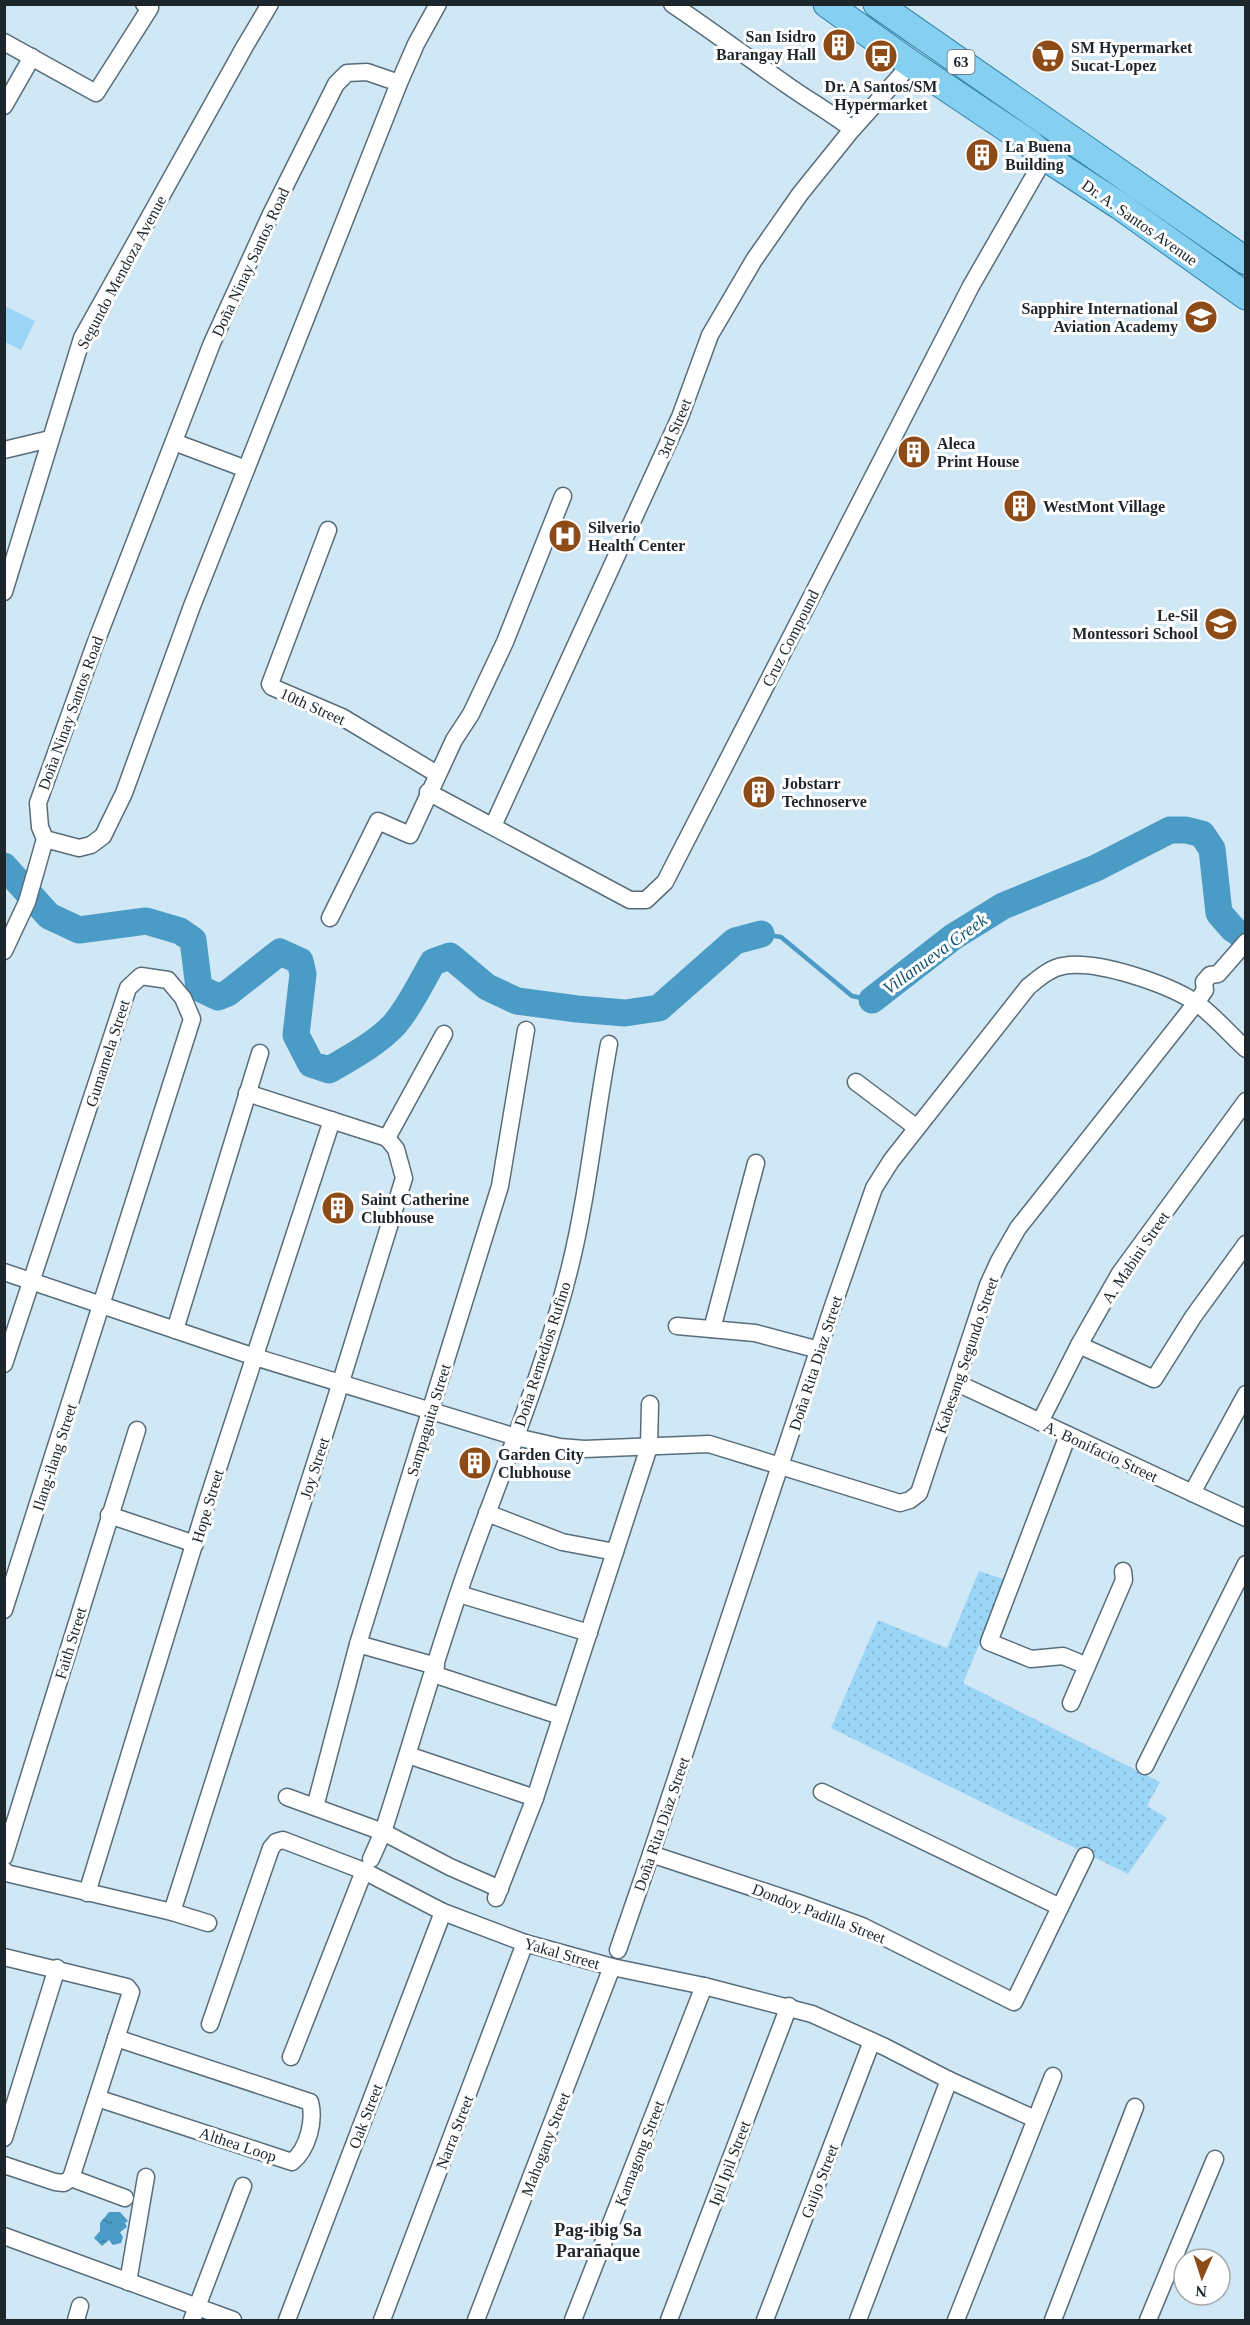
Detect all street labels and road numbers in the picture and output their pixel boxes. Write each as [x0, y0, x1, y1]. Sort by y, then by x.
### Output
road number: 63 [948, 50, 974, 74]
street label: Dr. A. Santos Avenue [1079, 176, 1201, 269]
street label: Doña Ninay Santos Road [208, 185, 293, 340]
street label: Segundo Mendoza Avenue [74, 193, 170, 352]
street label: 3rd Street [654, 396, 695, 460]
street label: Cruz Compound [759, 587, 823, 690]
street label: Doña Ninay Santos Road [35, 634, 107, 793]
street label: 10th Street [277, 685, 349, 729]
street label: Gumamela Street [82, 997, 133, 1109]
street label: A. Mabini Street [1098, 1208, 1173, 1306]
street label: Kabesang Segundo Street [932, 1274, 1002, 1436]
street label: Doña Remedios Rufino [511, 1280, 574, 1429]
street label: Doña Rita Diaz Street [786, 1293, 845, 1433]
street label: Sampaguita Street [403, 1361, 455, 1479]
street label: Ilang-ilang Street [29, 1401, 81, 1513]
street label: A. Bonifacio Street [1041, 1418, 1161, 1486]
street label: Joy Street [297, 1435, 334, 1501]
street label: Hope Street [188, 1467, 228, 1545]
street label: Faith Street [51, 1605, 90, 1681]
street label: Doña Rita Diaz Street [631, 1754, 693, 1894]
street label: Dondoy Padilla Street [749, 1880, 888, 1948]
street label: Yakal Street [522, 1935, 602, 1973]
street label: Oak Street [345, 2081, 386, 2151]
street label: Mahogany Street [518, 2089, 574, 2199]
street label: Narra Street [433, 2092, 477, 2172]
street label: Kamagong Street [612, 2098, 669, 2209]
street label: Ipil Ipil Street [705, 2118, 755, 2208]
street label: Althea Loop [197, 2124, 279, 2166]
street label: Guijo Street [798, 2141, 842, 2221]

